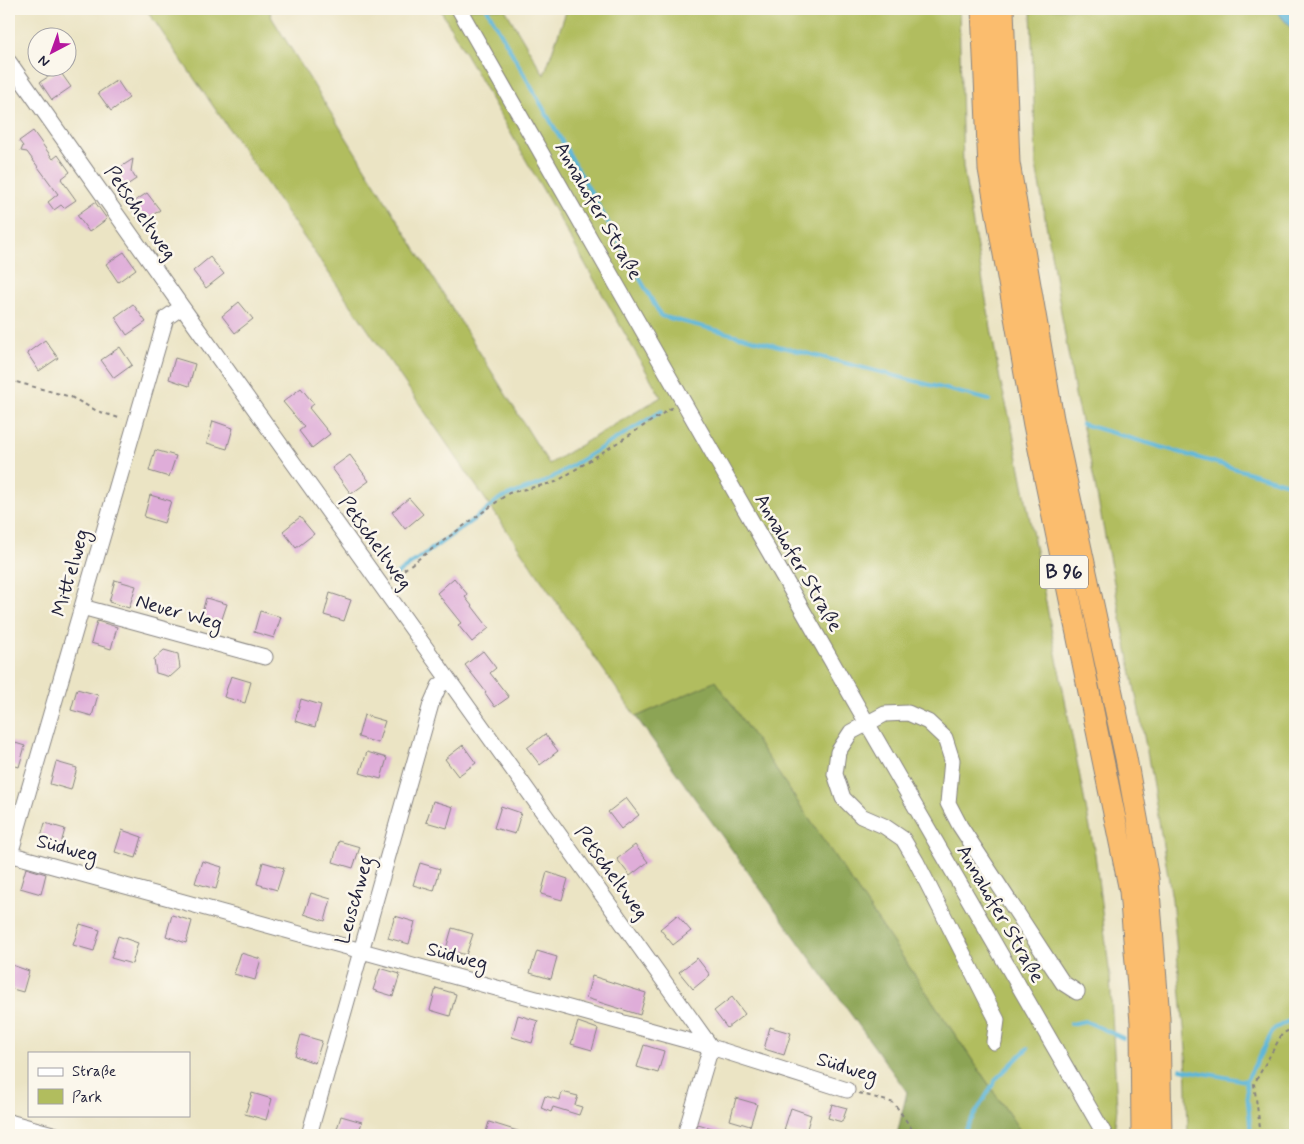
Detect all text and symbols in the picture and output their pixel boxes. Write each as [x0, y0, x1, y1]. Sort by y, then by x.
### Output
north arrow [28, 28, 78, 78]
text: N [35, 51, 54, 71]
street label: Annahofer Straße [548, 137, 649, 285]
street label: Petscheltweg [97, 160, 183, 266]
street label: Annahofer Straße [748, 489, 849, 637]
street label: Petscheltweg [332, 491, 418, 595]
street label: Mittelweg [46, 526, 97, 620]
road number: B 96 [1040, 556, 1088, 588]
street label: Neuer Weg [132, 588, 225, 639]
street label: Petscheltweg [568, 821, 654, 925]
street label: Südweg [33, 828, 101, 871]
street label: Annahofer Straße [950, 840, 1051, 988]
street label: Leuschweg [329, 852, 382, 948]
street label: Südweg [423, 936, 491, 979]
street label: Südweg [813, 1046, 881, 1091]
legend [28, 1052, 190, 1116]
text: Straße [72, 1062, 116, 1082]
text: Park [72, 1088, 102, 1108]

